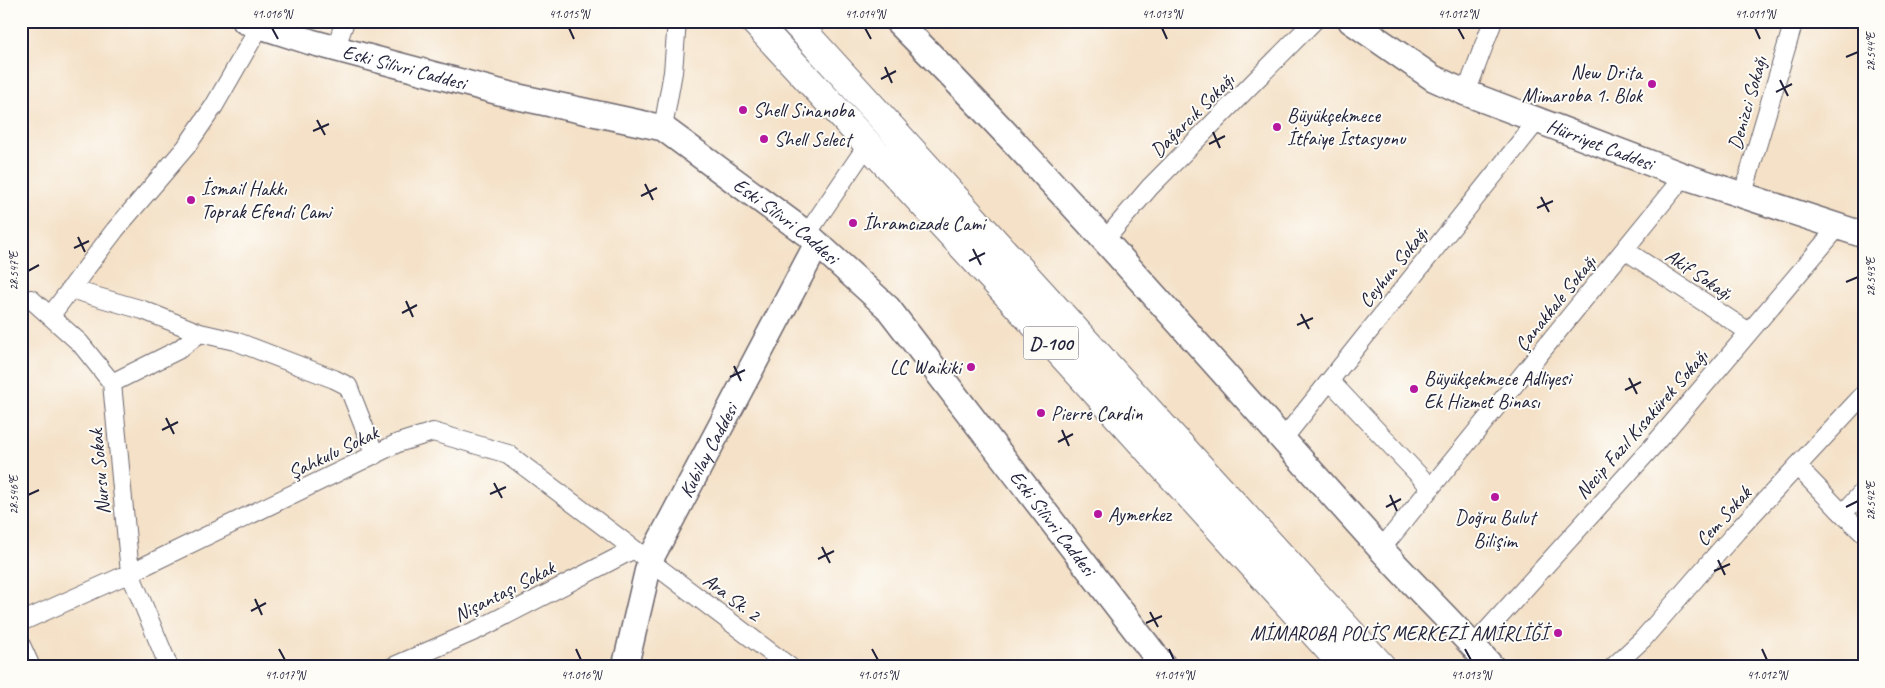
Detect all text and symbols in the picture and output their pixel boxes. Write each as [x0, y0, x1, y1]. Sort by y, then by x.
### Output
text: 41.016°N [252, 6, 294, 22]
text: 41.015°N [549, 6, 591, 22]
text: 41.014°N [845, 6, 887, 22]
text: 41.013°N [1142, 6, 1184, 22]
text: 41.012°N [1438, 6, 1480, 22]
text: 41.011°N [1735, 6, 1777, 22]
text: 28.544°E [1863, 31, 1879, 72]
street label: Eski Silivri Caddesi [340, 39, 471, 96]
street label: Denizci Sokağı [1722, 52, 1773, 153]
place label: New Drita Mimaroba 1. Blok [1522, 60, 1644, 108]
street label: Dağarcık Sokağı [1145, 67, 1241, 163]
marker: New Drita Mimaroba 1. Blok [1646, 78, 1658, 90]
place label: Shell Sinanoba [753, 98, 856, 123]
place label: Büyükçekmece İtfaiye İstasyonu [1287, 103, 1407, 151]
marker: Shell Sinanoba [737, 104, 749, 116]
street label: Hürriyet Caddesi [1543, 113, 1659, 177]
marker: Büyükçekmece İtfaiye İstasyonu [1271, 121, 1283, 133]
place label: Shell Select [774, 127, 855, 152]
marker: Shell Select [758, 133, 770, 145]
street label: Eski Silivri Caddesi [729, 172, 845, 271]
place label: İsmail Hakkı Toprak Efendi Cami [201, 176, 333, 224]
marker: İsmail Hakkı Toprak Efendi Cami [185, 194, 197, 206]
place label: İhramcızade Cami [863, 211, 987, 236]
marker: İhramcızade Cami [847, 217, 859, 229]
street label: Ceyhun Sokağı [1353, 221, 1434, 313]
street label: Akif Sokağı [1661, 243, 1738, 306]
street label: Çanakkale Sokağı [1509, 249, 1602, 356]
text: 28.547°E [6, 250, 22, 291]
text: 28.543°E [1863, 256, 1879, 297]
road number: D-100 [1024, 326, 1078, 359]
street label: Necip Fazıl Kısakürek Sokağı [1570, 343, 1714, 504]
place label: LC Waikiki [890, 355, 963, 380]
marker: LC Waikiki [965, 361, 977, 373]
place label: Büyükçekmece Adliyesi Ek Hizmet Binası [1424, 366, 1573, 414]
marker: Büyükçekmece Adliyesi Ek Hizmet Binası [1408, 383, 1420, 395]
street label: Kubilay Caddesi [673, 397, 745, 502]
place label: Pierre Cardin [1051, 401, 1143, 426]
marker: Pierre Cardin [1035, 407, 1047, 419]
street label: Şahkulu Sokak [284, 419, 384, 485]
street label: Nursu Sokak [83, 426, 116, 516]
street label: Eski Silivri Caddesi [1004, 465, 1103, 583]
text: 28.546°E [6, 474, 22, 515]
street label: Cem Sokak [1690, 480, 1758, 551]
text: 28.542°E [1863, 480, 1879, 521]
marker: Doğru Bulut Bilişim [1489, 491, 1501, 503]
place label: Aymerkez [1108, 502, 1172, 527]
place label: Doğru Bulut Bilişim [1455, 505, 1539, 553]
marker: Aymerkez [1092, 508, 1104, 520]
street label: Nişantaşı Sokak [450, 555, 560, 628]
street label: Ara Sk. 2 [698, 568, 767, 628]
place label: MİMAROBA POLİS MERKEZİ AMİRLİĞİ [1250, 621, 1553, 646]
marker: MİMAROBA POLİS MERKEZİ AMİRLİĞİ [1552, 627, 1564, 639]
text: 41.017°N [265, 667, 307, 683]
text: 41.016°N [561, 667, 603, 683]
text: 41.015°N [858, 667, 900, 683]
text: 41.014°N [1154, 667, 1196, 683]
text: 41.013°N [1451, 667, 1493, 683]
text: 41.012°N [1747, 667, 1789, 683]

